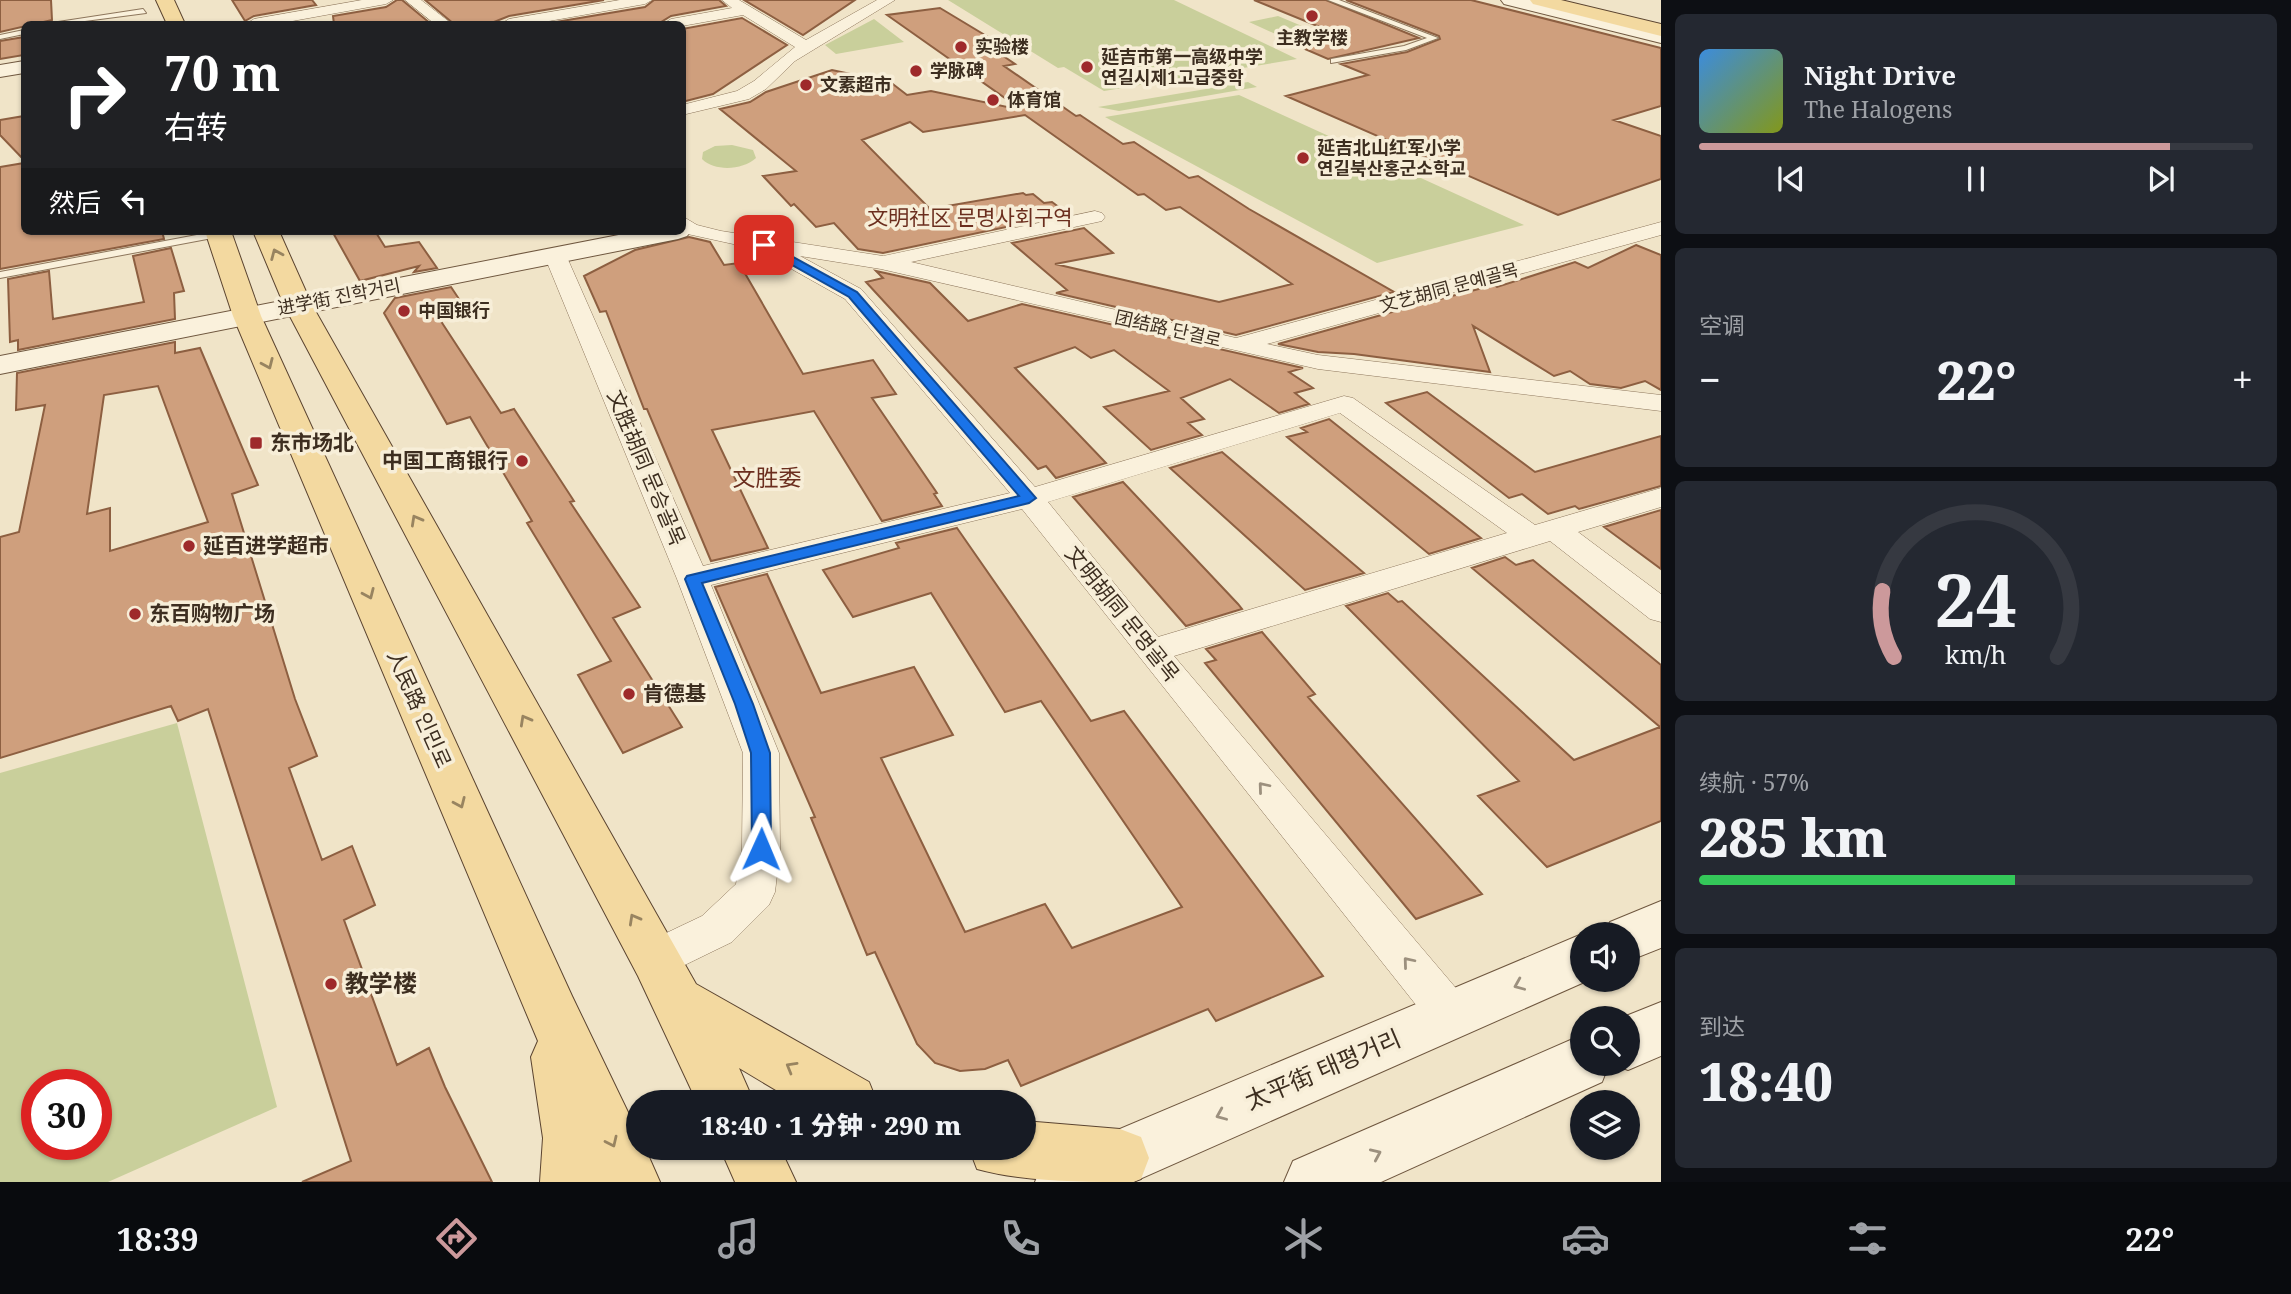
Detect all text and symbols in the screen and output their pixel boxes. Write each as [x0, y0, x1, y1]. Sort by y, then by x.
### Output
marker: 主教学楼 [1304, 8, 1320, 24]
place label: 主教学楼 [1276, 25, 1348, 49]
place label: 实验楼 [975, 34, 1029, 58]
text: 70 m [164, 39, 280, 105]
marker: 实验楼 [953, 39, 969, 55]
place label: 延吉市第一高级中学 연길시제1고급중학 [1101, 44, 1263, 89]
icon: right [49, 49, 140, 140]
text: Night Drive [1804, 57, 1956, 93]
place label: 学脉碑 [930, 58, 984, 82]
marker: 延吉市第一高级中学 연길시제1고급중학 [1079, 59, 1095, 75]
marker: 学脉碑 [908, 63, 924, 79]
place label: 文素超市 [820, 72, 892, 96]
marker: 文素超市 [798, 77, 814, 93]
place label: 体育馆 [1007, 87, 1061, 111]
marker: 体育馆 [985, 92, 1001, 108]
text: The Halogens [1804, 93, 1952, 125]
text: 右转 [164, 105, 228, 148]
place label: 延吉北山红军小学 연길북산홍군소학교 [1317, 135, 1466, 180]
marker: 延吉北山红军小学 연길북산홍군소학교 [1295, 150, 1311, 166]
icon: previous [1772, 160, 1810, 198]
icon: pause [1957, 160, 1995, 198]
icon: next [2142, 160, 2180, 198]
icon: left [115, 182, 153, 220]
text: 然后 [49, 184, 101, 220]
district label: 文明社区 문명사회구역 [867, 203, 1073, 231]
pin [734, 215, 794, 275]
icon: arrive [745, 226, 783, 264]
one-way arrow [270, 248, 284, 261]
street label: 文艺胡同 문예골목 [1377, 257, 1521, 317]
street label: 进学街 진학거리 [275, 272, 402, 320]
place label: 中国银行 [418, 298, 490, 322]
marker: 中国银行 [396, 303, 412, 319]
street label: 团结路 단결로 [1113, 304, 1224, 352]
text: 空调 [1699, 309, 1745, 341]
text: 22° [1936, 344, 2016, 415]
text: − [1699, 353, 1721, 405]
text: + [2232, 353, 2253, 405]
one-way arrow [260, 356, 274, 369]
street label: 文胜胡同 문승골목 [601, 385, 692, 550]
place label: 东市场北 [270, 428, 354, 456]
marker: 东市场北 [248, 435, 264, 451]
place label: 中国工商银行 [382, 446, 508, 474]
marker: 中国工商银行 [514, 453, 530, 469]
district label: 文胜委 [733, 461, 802, 493]
one-way arrow [410, 515, 424, 527]
place label: 延百进学超市 [203, 531, 329, 559]
marker: 延百进学超市 [181, 538, 197, 554]
street label: 文明胡同 문명골목 [1059, 540, 1186, 687]
text: 24 [1935, 549, 2017, 648]
one-way arrow [361, 587, 375, 600]
place label: 东百购物广场 [149, 599, 275, 627]
marker: 东百购物广场 [127, 606, 143, 622]
text: km/h [1945, 637, 2007, 671]
street label: 人民路 인민로 [381, 645, 458, 772]
place label: 肯德基 [643, 679, 706, 707]
marker: 肯德基 [621, 686, 637, 702]
one-way arrow [520, 714, 533, 727]
text: 续航 · 57% [1699, 766, 1809, 798]
one-way arrow [1259, 782, 1271, 795]
one-way arrow [452, 795, 466, 808]
text: 285 km [1699, 801, 1887, 872]
position arrow [724, 812, 798, 886]
one-way arrow [629, 914, 642, 926]
map controls [1570, 922, 1640, 1160]
button: sound [1570, 922, 1640, 992]
one-way arrow [1404, 958, 1416, 971]
place label: 教学楼 [345, 966, 417, 999]
marker: 教学楼 [323, 976, 339, 992]
one-way arrow [1514, 977, 1527, 991]
button: search [1570, 1006, 1640, 1076]
text: 到达 [1699, 1010, 1745, 1042]
street label: 太平街 태평거리 [1239, 1021, 1406, 1116]
text: 18:40 [1699, 1045, 1833, 1116]
one-way arrow [786, 1063, 799, 1076]
speed limit sign: 30 [21, 1069, 112, 1160]
button: layers [1570, 1090, 1640, 1160]
one-way arrow [1215, 1106, 1227, 1120]
text: 18:40 · 1 分钟 · 290 m [701, 1107, 961, 1143]
one-way arrow [604, 1135, 618, 1148]
one-way arrow [1369, 1148, 1381, 1162]
icon: directions [432, 1214, 481, 1263]
icon: music [714, 1214, 763, 1263]
icon: phone [996, 1214, 1045, 1263]
icon: climate [1279, 1214, 1328, 1263]
icon: car [1561, 1214, 1610, 1263]
icon: filters [1843, 1214, 1892, 1263]
text: 18:39 [117, 1217, 199, 1260]
text: 22° [2125, 1217, 2174, 1260]

